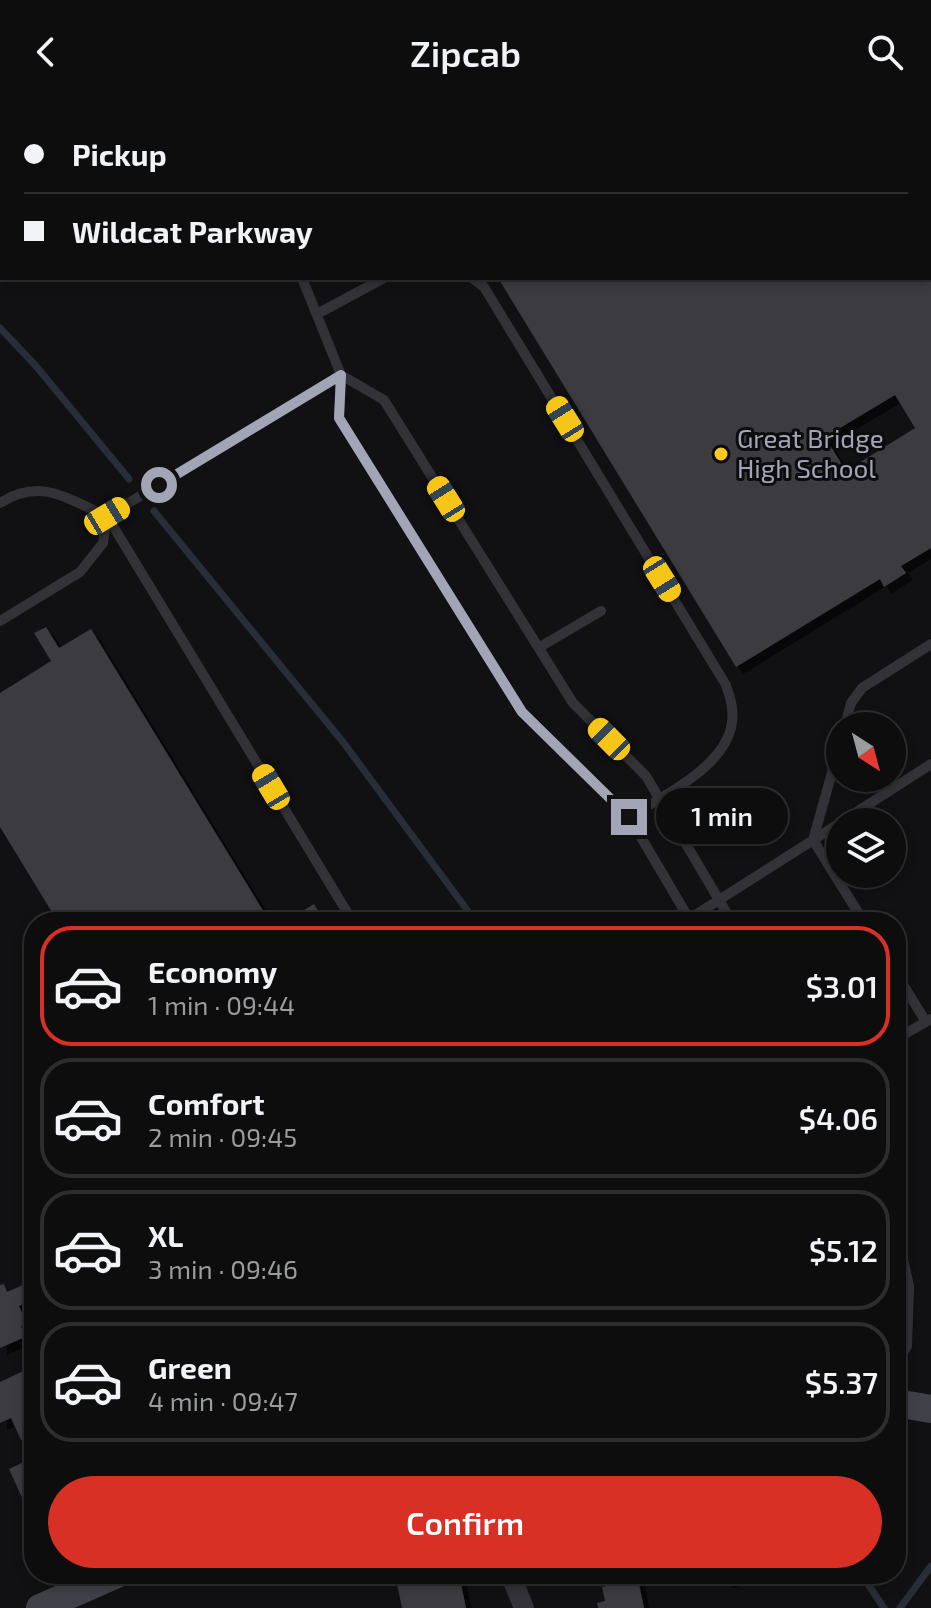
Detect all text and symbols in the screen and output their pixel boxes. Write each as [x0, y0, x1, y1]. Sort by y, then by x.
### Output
icon: back [24, 30, 68, 74]
icon: search [863, 30, 907, 74]
text: Zipcab [410, 31, 521, 74]
text: Pickup [72, 136, 167, 172]
text: Wildcat Parkway [72, 213, 313, 249]
car [542, 392, 588, 446]
place label: Great Bridge High School [737, 422, 884, 483]
marker: Great Bridge High School [712, 445, 730, 463]
route start [141, 467, 177, 503]
car [423, 472, 469, 526]
car [80, 493, 134, 539]
car [639, 552, 685, 606]
north arrow [826, 712, 906, 792]
map controls [826, 712, 906, 888]
car [584, 714, 634, 764]
car [248, 760, 294, 814]
callout: 1 min [657, 789, 789, 845]
route end [611, 799, 647, 835]
text: 1 min [691, 800, 753, 831]
button: layers [826, 808, 906, 888]
icon: car [52, 950, 124, 1022]
text: Economy [148, 953, 277, 989]
text: $3.01 [806, 968, 878, 1004]
text: 1 min · 09:44 [148, 989, 295, 1020]
icon: car [52, 1082, 124, 1154]
text: Comfort [148, 1085, 265, 1121]
text: $4.06 [799, 1100, 878, 1136]
text: 2 min · 09:45 [148, 1121, 297, 1152]
icon: car [52, 1214, 124, 1286]
text: XL [148, 1217, 183, 1253]
text: $5.12 [809, 1232, 878, 1268]
text: 3 min · 09:46 [148, 1253, 298, 1284]
icon: car [52, 1346, 124, 1418]
text: Green [148, 1349, 232, 1385]
text: $5.37 [805, 1364, 878, 1400]
text: 4 min · 09:47 [148, 1385, 298, 1416]
button: Confirm [48, 1476, 882, 1568]

